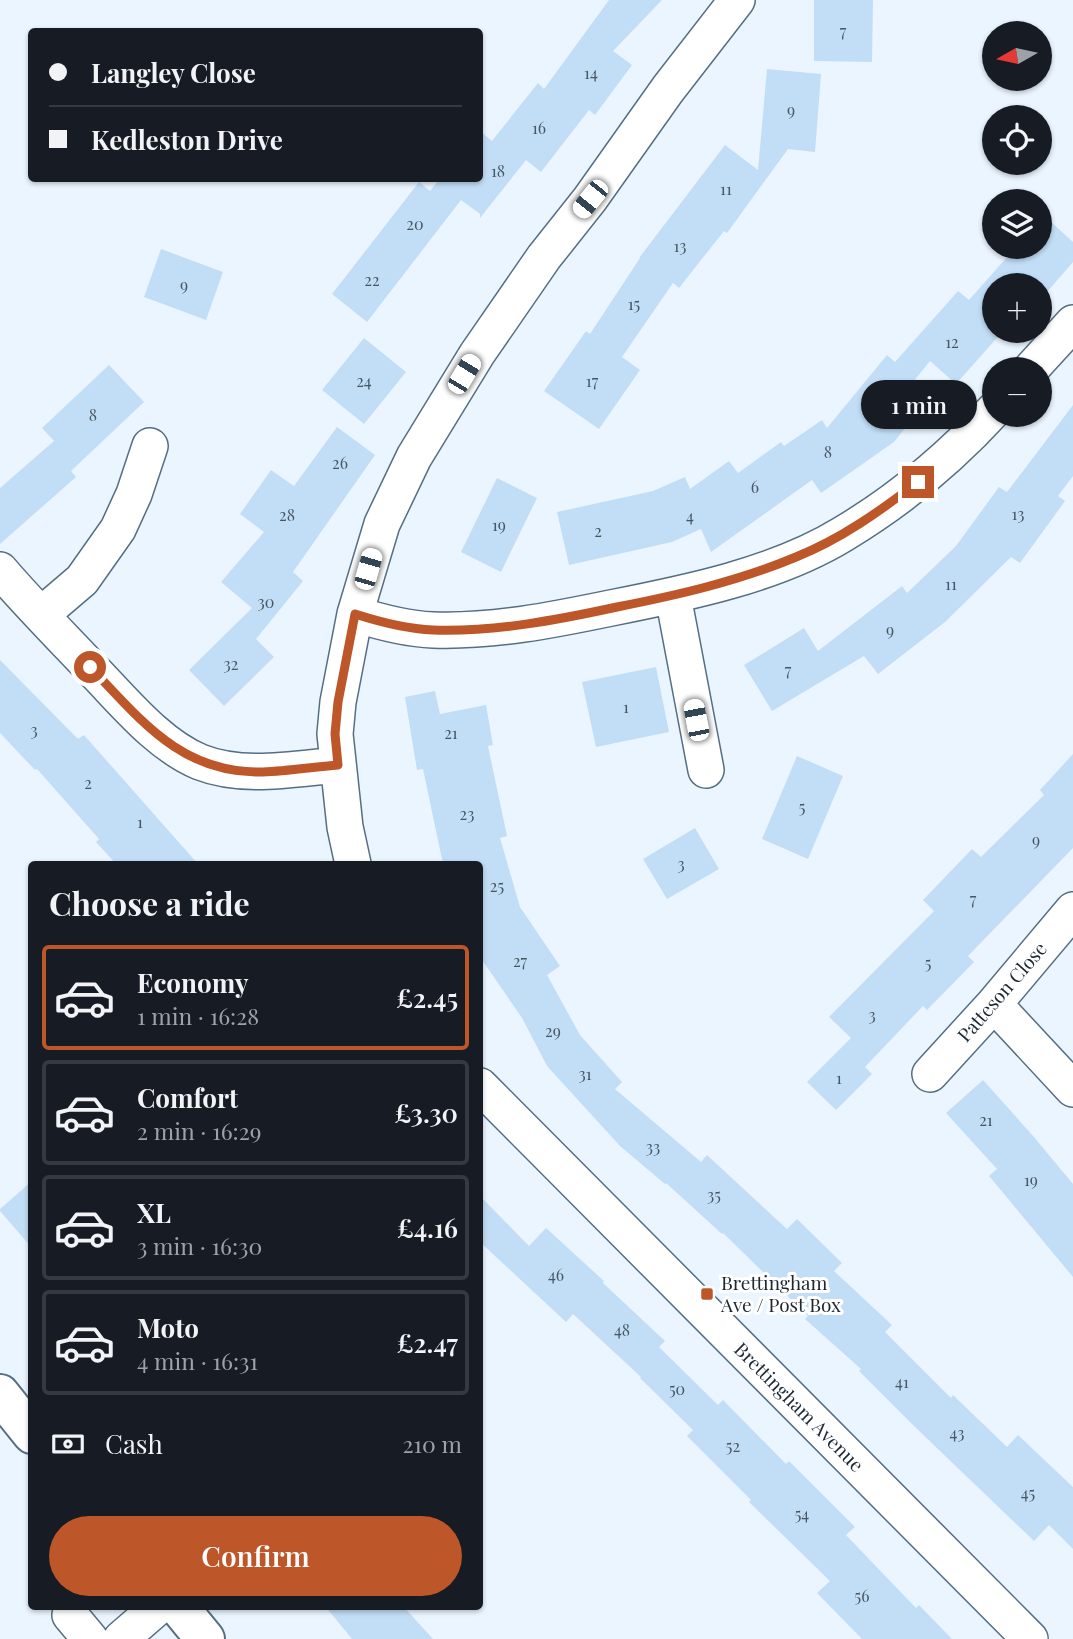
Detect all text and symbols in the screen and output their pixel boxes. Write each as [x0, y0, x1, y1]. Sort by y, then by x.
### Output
house number: 7 [840, 20, 847, 41]
north arrow [982, 21, 1052, 91]
map controls [982, 21, 1052, 427]
text: Langley Close [91, 55, 256, 90]
house number: 14 [584, 62, 598, 83]
house number: 9 [787, 99, 795, 120]
button: locate [982, 105, 1052, 175]
house number: 16 [532, 117, 546, 138]
text: Kedleston Drive [91, 122, 283, 157]
house number: 18 [491, 160, 505, 181]
car [569, 176, 612, 222]
house number: 11 [720, 178, 732, 199]
button: layers [982, 189, 1052, 259]
house number: 20 [406, 213, 424, 234]
house number: 13 [674, 235, 686, 256]
house number: 22 [364, 269, 380, 290]
button: + [982, 273, 1052, 343]
house number: 9 [180, 274, 188, 295]
house number: 15 [628, 293, 640, 314]
house number: 12 [945, 331, 959, 352]
car [445, 351, 484, 397]
button: − [982, 357, 1052, 427]
house number: 24 [356, 370, 372, 391]
house number: 17 [586, 370, 599, 391]
callout: 1 min [860, 380, 976, 430]
text: 1 min [891, 389, 947, 420]
house number: 8 [89, 404, 97, 425]
house number: 8 [824, 441, 832, 462]
house number: 26 [332, 452, 348, 473]
route end [902, 466, 934, 498]
house number: 6 [751, 476, 759, 497]
house number: 13 [1012, 503, 1024, 524]
house number: 28 [279, 504, 295, 525]
house number: 4 [686, 505, 694, 526]
house number: 19 [492, 514, 506, 535]
house number: 2 [594, 520, 602, 541]
car [353, 546, 384, 592]
house number: 11 [945, 573, 957, 594]
house number: 30 [258, 591, 274, 612]
house number: 9 [886, 619, 894, 640]
route start [74, 651, 106, 683]
house number: 32 [224, 653, 238, 674]
house number: 7 [785, 659, 792, 680]
house number: 1 [623, 696, 629, 717]
car [682, 697, 711, 743]
house number: 3 [30, 719, 38, 740]
house number: 21 [444, 722, 458, 743]
house number: 2 [84, 772, 92, 793]
house number: 5 [799, 796, 805, 817]
house number: 23 [460, 803, 474, 824]
house number: 1 [137, 811, 143, 832]
house number: 9 [1032, 829, 1040, 850]
house number: 3 [677, 853, 685, 874]
house number: 25 [490, 875, 504, 896]
text: Choose a ride [49, 881, 250, 924]
house number: 7 [970, 888, 977, 909]
street label: Patteson Close [951, 936, 1052, 1047]
house number: 27 [513, 950, 528, 971]
house number: 5 [925, 952, 931, 973]
text: Economy [137, 965, 248, 1000]
icon: car [53, 966, 116, 1029]
text: £2.45 [396, 980, 458, 1015]
text: 1 min · 16:28 [137, 1000, 259, 1031]
house number: 3 [868, 1004, 876, 1025]
house number: 29 [545, 1020, 561, 1041]
house number: 31 [578, 1063, 592, 1084]
house number: 1 [836, 1067, 842, 1088]
text: Comfort [137, 1080, 238, 1115]
icon: car [53, 1081, 116, 1144]
text: £3.30 [394, 1095, 458, 1130]
house number: 21 [979, 1109, 993, 1130]
text: 2 min · 16:29 [137, 1115, 261, 1146]
house number: 33 [646, 1136, 660, 1157]
house number: 19 [1024, 1169, 1038, 1190]
house number: 35 [707, 1184, 721, 1205]
text: XL [137, 1195, 171, 1230]
icon: car [53, 1196, 116, 1259]
text: £4.16 [397, 1210, 458, 1245]
text: 3 min · 16:30 [137, 1230, 262, 1261]
house number: 46 [548, 1264, 564, 1285]
place label: Brettingham Ave / Post Box [720, 1269, 841, 1317]
marker: Brettingham Ave / Post Box [699, 1286, 715, 1302]
text: Moto [137, 1310, 199, 1345]
icon: car [53, 1311, 116, 1374]
house number: 48 [614, 1319, 630, 1340]
text: £2.47 [397, 1325, 458, 1360]
street label: Brettingham Avenue [729, 1336, 870, 1477]
text: 4 min · 16:31 [137, 1345, 258, 1376]
house number: 41 [895, 1371, 909, 1392]
house number: 50 [669, 1378, 685, 1399]
house number: 43 [950, 1422, 964, 1443]
icon: cash [49, 1425, 87, 1463]
text: Cash [105, 1426, 163, 1461]
text: 210 m [403, 1428, 462, 1459]
house number: 52 [726, 1435, 740, 1456]
house number: 45 [1021, 1482, 1035, 1503]
house number: 54 [795, 1503, 809, 1524]
button: Confirm [49, 1516, 462, 1596]
house number: 56 [855, 1585, 869, 1606]

